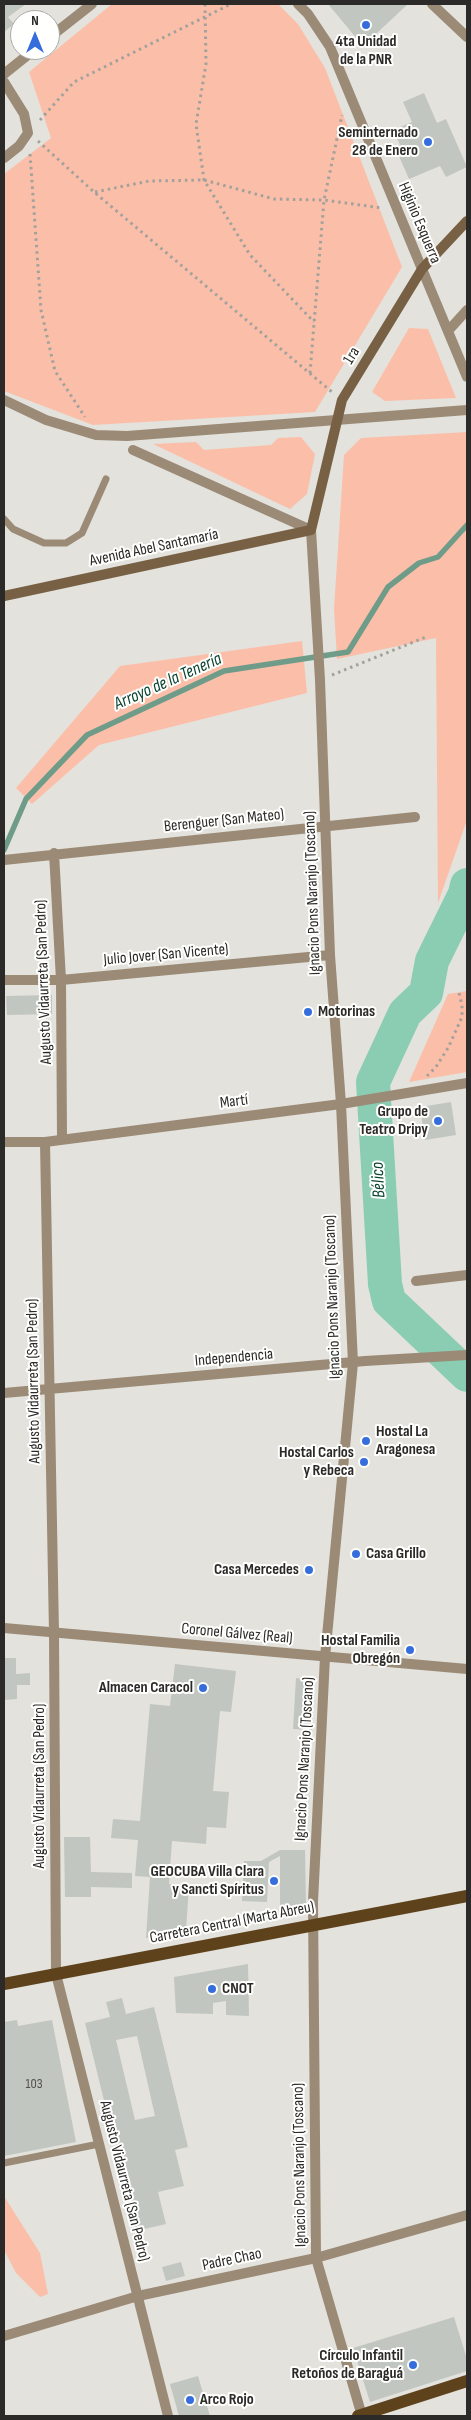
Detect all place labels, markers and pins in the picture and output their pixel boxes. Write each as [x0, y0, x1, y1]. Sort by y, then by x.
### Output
marker: 4ta Unidad de la PNR [360, 19, 372, 31]
place label: 4ta Unidad de la PNR [336, 32, 396, 70]
place label: Seminternado 28 de Enero [338, 123, 418, 161]
marker: Seminternado 28 de Enero [422, 136, 434, 148]
place label: Motorinas [318, 1002, 375, 1022]
marker: Motorinas [302, 1006, 314, 1018]
place label: Grupo de Teatro Dripy [359, 1102, 428, 1140]
marker: Grupo de Teatro Dripy [432, 1115, 444, 1127]
place label: Hostal La Aragonesa [376, 1422, 435, 1460]
marker: Hostal La Aragonesa [360, 1435, 372, 1447]
place label: Hostal Carlos y Rebeca [279, 1443, 354, 1481]
marker: Hostal Carlos y Rebeca [358, 1456, 370, 1468]
place label: Casa Grillo [366, 1544, 426, 1564]
marker: Casa Grillo [350, 1548, 362, 1560]
place label: Casa Mercedes [214, 1560, 299, 1580]
marker: Casa Mercedes [303, 1564, 315, 1576]
place label: Hostal Familia Obregón [321, 1631, 400, 1669]
marker: Hostal Familia Obregón [404, 1644, 416, 1656]
place label: Almacen Caracol [99, 1678, 193, 1698]
marker: Almacen Caracol [197, 1682, 209, 1694]
place label: GEOCUBA Villa Clara y Sancti Spíritus [150, 1862, 264, 1900]
marker: GEOCUBA Villa Clara y Sancti Spíritus [268, 1875, 280, 1887]
place label: CNOT [222, 1979, 254, 1999]
marker: CNOT [206, 1983, 218, 1995]
place label: Círculo Infantil Retoños de Baraguá [292, 2346, 403, 2384]
marker: Círculo Infantil Retoños de Baraguá [407, 2359, 419, 2371]
place label: Arco Rojo [200, 2390, 254, 2410]
marker: Arco Rojo [184, 2394, 196, 2406]

